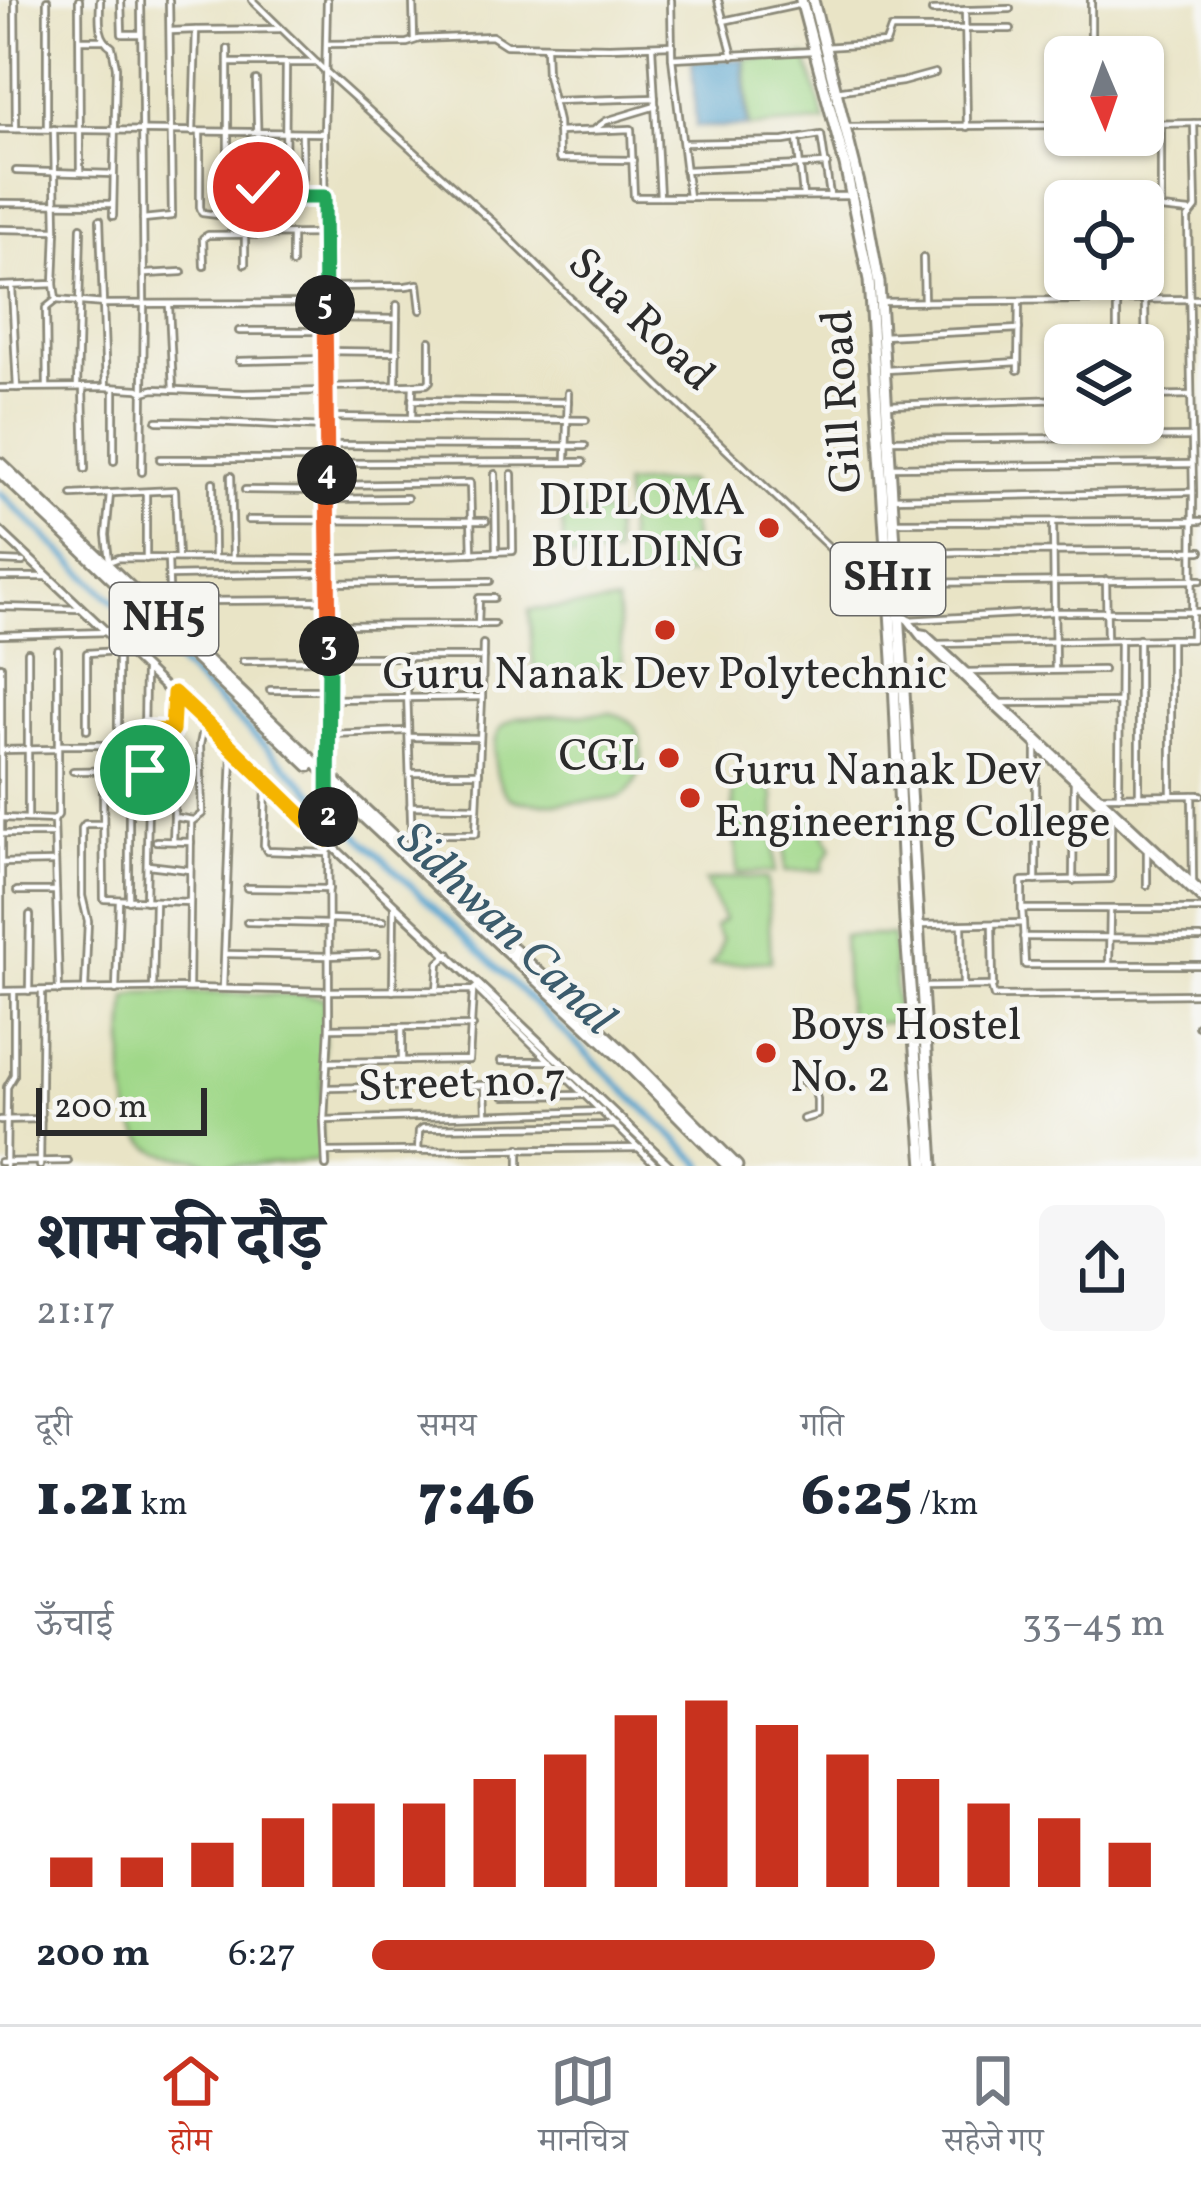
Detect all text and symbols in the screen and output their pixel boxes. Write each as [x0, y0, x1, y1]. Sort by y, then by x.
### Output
north arrow [1044, 36, 1164, 156]
map controls [1044, 36, 1164, 444]
pin [207, 136, 309, 238]
icon: check [225, 154, 291, 220]
button: locate [1044, 180, 1164, 300]
street label: Sua Road [552, 235, 728, 407]
pin: 5 [295, 275, 355, 335]
text: 5 [317, 282, 333, 328]
street label: Gill Road [808, 307, 880, 495]
button: layers [1044, 324, 1164, 444]
pin: 4 [297, 445, 357, 505]
text: 4 [317, 452, 337, 498]
place label: DIPLOMA BUILDING [530, 471, 745, 586]
marker: DIPLOMA BUILDING [756, 515, 782, 541]
road number: SH11 [831, 543, 945, 615]
road number: NH5 [110, 583, 218, 655]
pin: 3 [299, 616, 359, 676]
marker: Guru Nanak Dev Polytechnic [652, 617, 678, 643]
text: 3 [321, 623, 337, 669]
place label: Guru Nanak Dev Polytechnic [383, 645, 947, 708]
pin [94, 719, 196, 821]
place label: CGL [558, 727, 645, 790]
icon: arrive [112, 737, 178, 803]
place label: Guru Nanak Dev Engineering College [714, 741, 1111, 856]
marker: CGL [656, 745, 682, 771]
marker: Guru Nanak Dev Engineering College [677, 785, 703, 811]
pin: 2 [298, 787, 358, 847]
text: 2 [319, 794, 337, 840]
water label: Sidhwan Canal [380, 808, 630, 1052]
place label: Boys Hostel No. 2 [790, 996, 1021, 1111]
marker: Boys Hostel No. 2 [753, 1040, 779, 1066]
street label: Street no.7 [357, 1050, 567, 1120]
scale bar [36, 1082, 207, 1135]
text: 200 m [54, 1086, 148, 1132]
text: शाम की दौड़ [36, 1195, 323, 1287]
button: share [1039, 1205, 1165, 1331]
text: 21:17 [36, 1286, 115, 1340]
text: दूरी [36, 1405, 72, 1451]
text: समय [418, 1405, 476, 1451]
text: गति [801, 1405, 844, 1451]
text: 1.21 [36, 1457, 134, 1540]
text: 7:46 [418, 1457, 535, 1540]
text: 6:25 [801, 1457, 913, 1540]
text: km [134, 1483, 188, 1529]
text: /km [913, 1483, 978, 1529]
text: ऊँचाई [36, 1598, 113, 1652]
text: 33–45 m [1022, 1598, 1165, 1652]
text: 200 m [36, 1928, 150, 1982]
text: 6:27 [228, 1928, 296, 1982]
tab: होम [158, 2048, 224, 2172]
tab: मानचित्र [539, 2048, 628, 2172]
tab: सहेजे गए [943, 2048, 1043, 2172]

